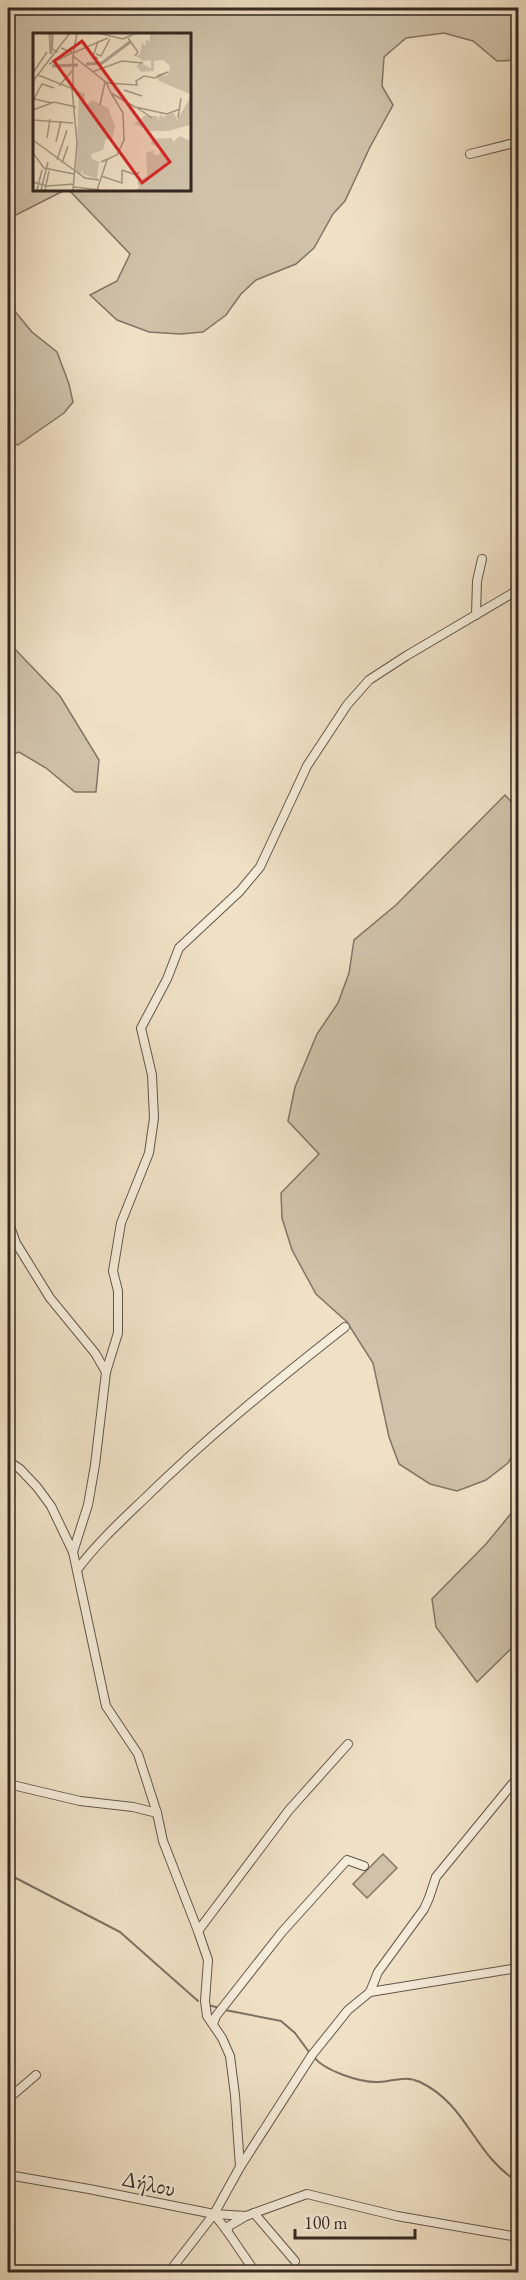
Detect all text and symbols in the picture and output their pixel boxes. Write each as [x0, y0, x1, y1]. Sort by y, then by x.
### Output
inset map [33, 33, 190, 190]
street label: Δήλου [120, 2164, 178, 2203]
scale bar [295, 2202, 415, 2240]
text: 100 m [304, 2211, 348, 2234]

